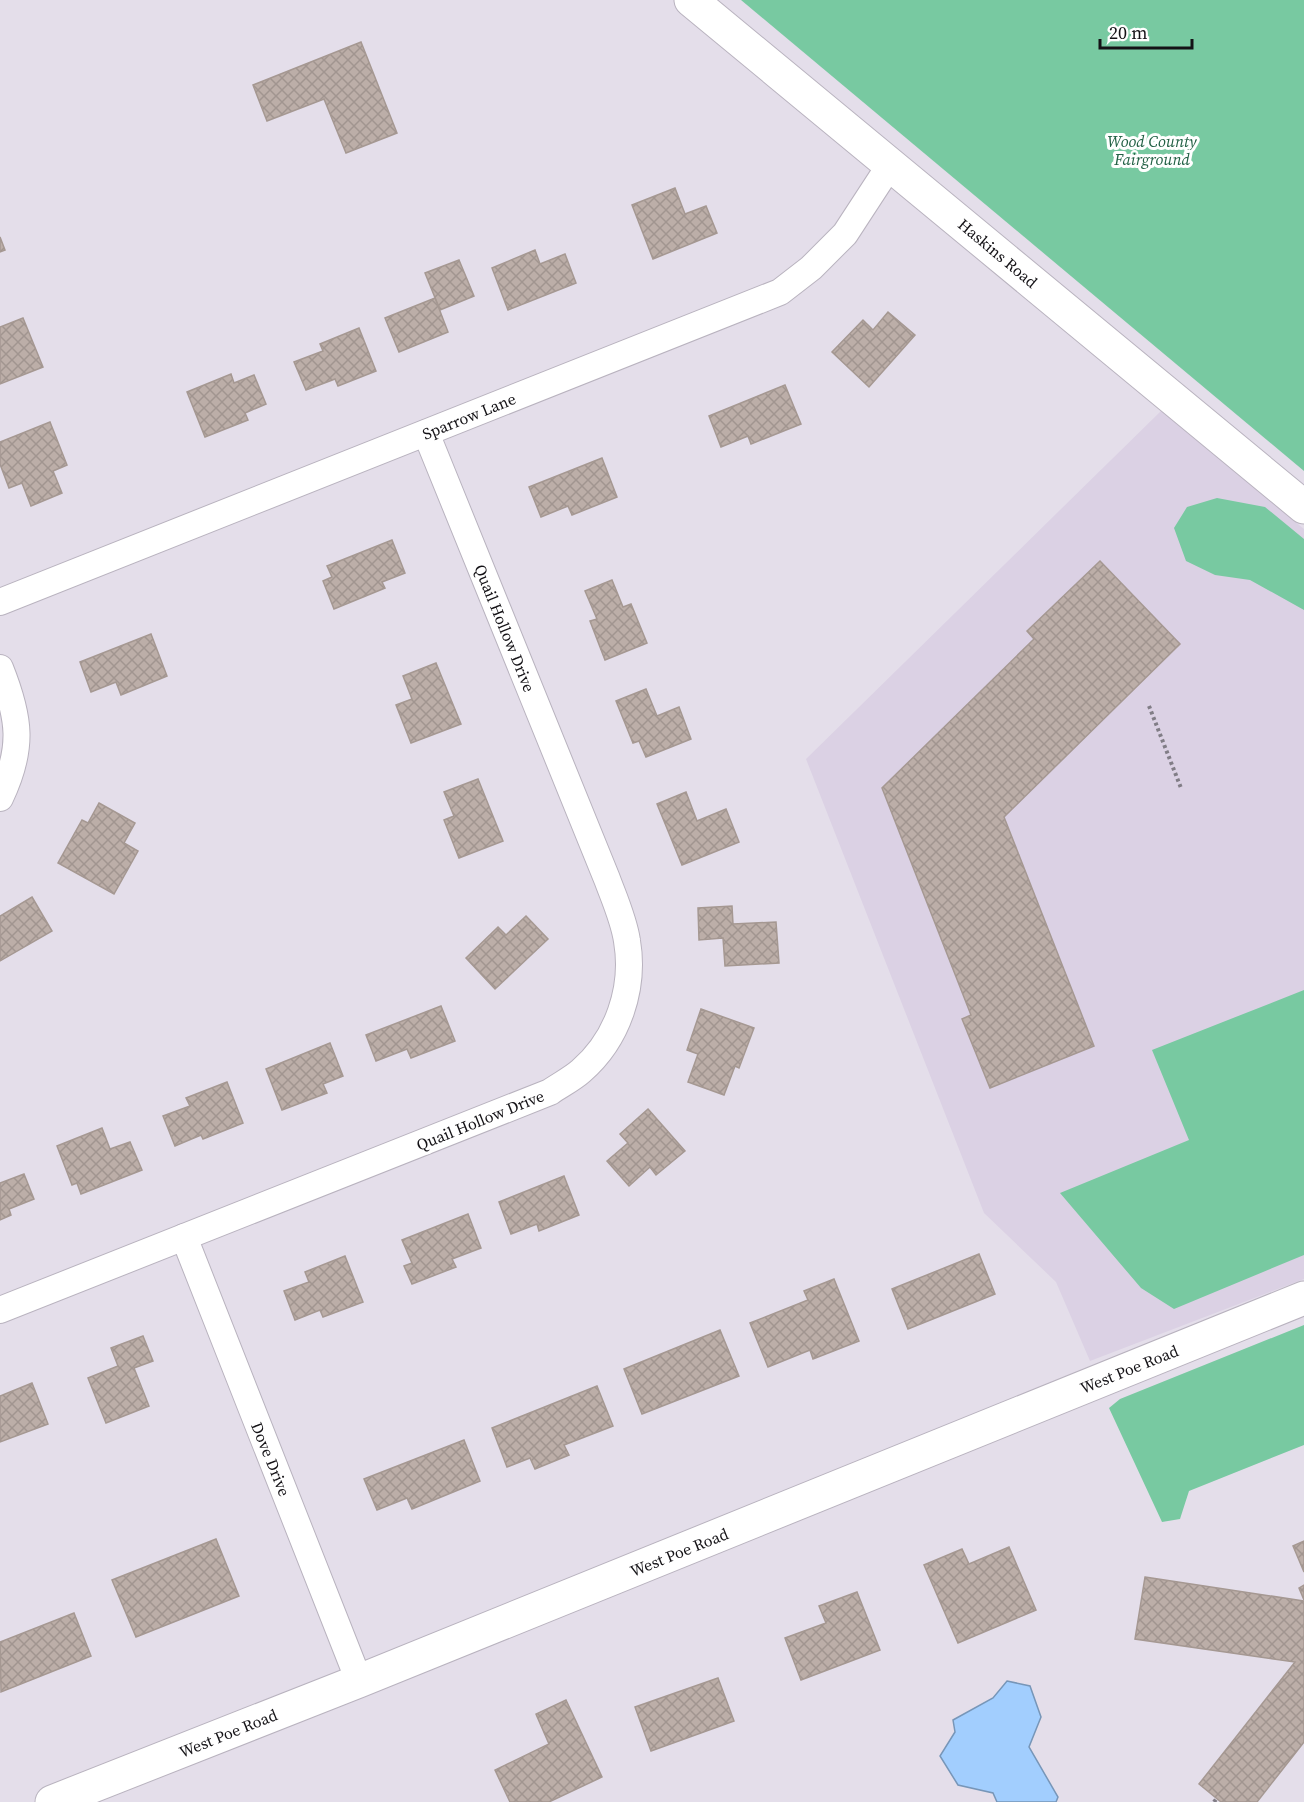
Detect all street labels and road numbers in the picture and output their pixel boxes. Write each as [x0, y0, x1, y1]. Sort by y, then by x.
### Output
street label: Haskins Road [954, 213, 1042, 293]
street label: Sparrow Lane [419, 387, 519, 445]
street label: Quail Hollow Drive [469, 561, 541, 695]
street label: Quail Hollow Drive [413, 1084, 547, 1156]
street label: West Poe Road [1077, 1339, 1181, 1399]
street label: Dove Drive [246, 1419, 296, 1499]
street label: West Poe Road [627, 1522, 731, 1582]
street label: West Poe Road [176, 1703, 280, 1763]

